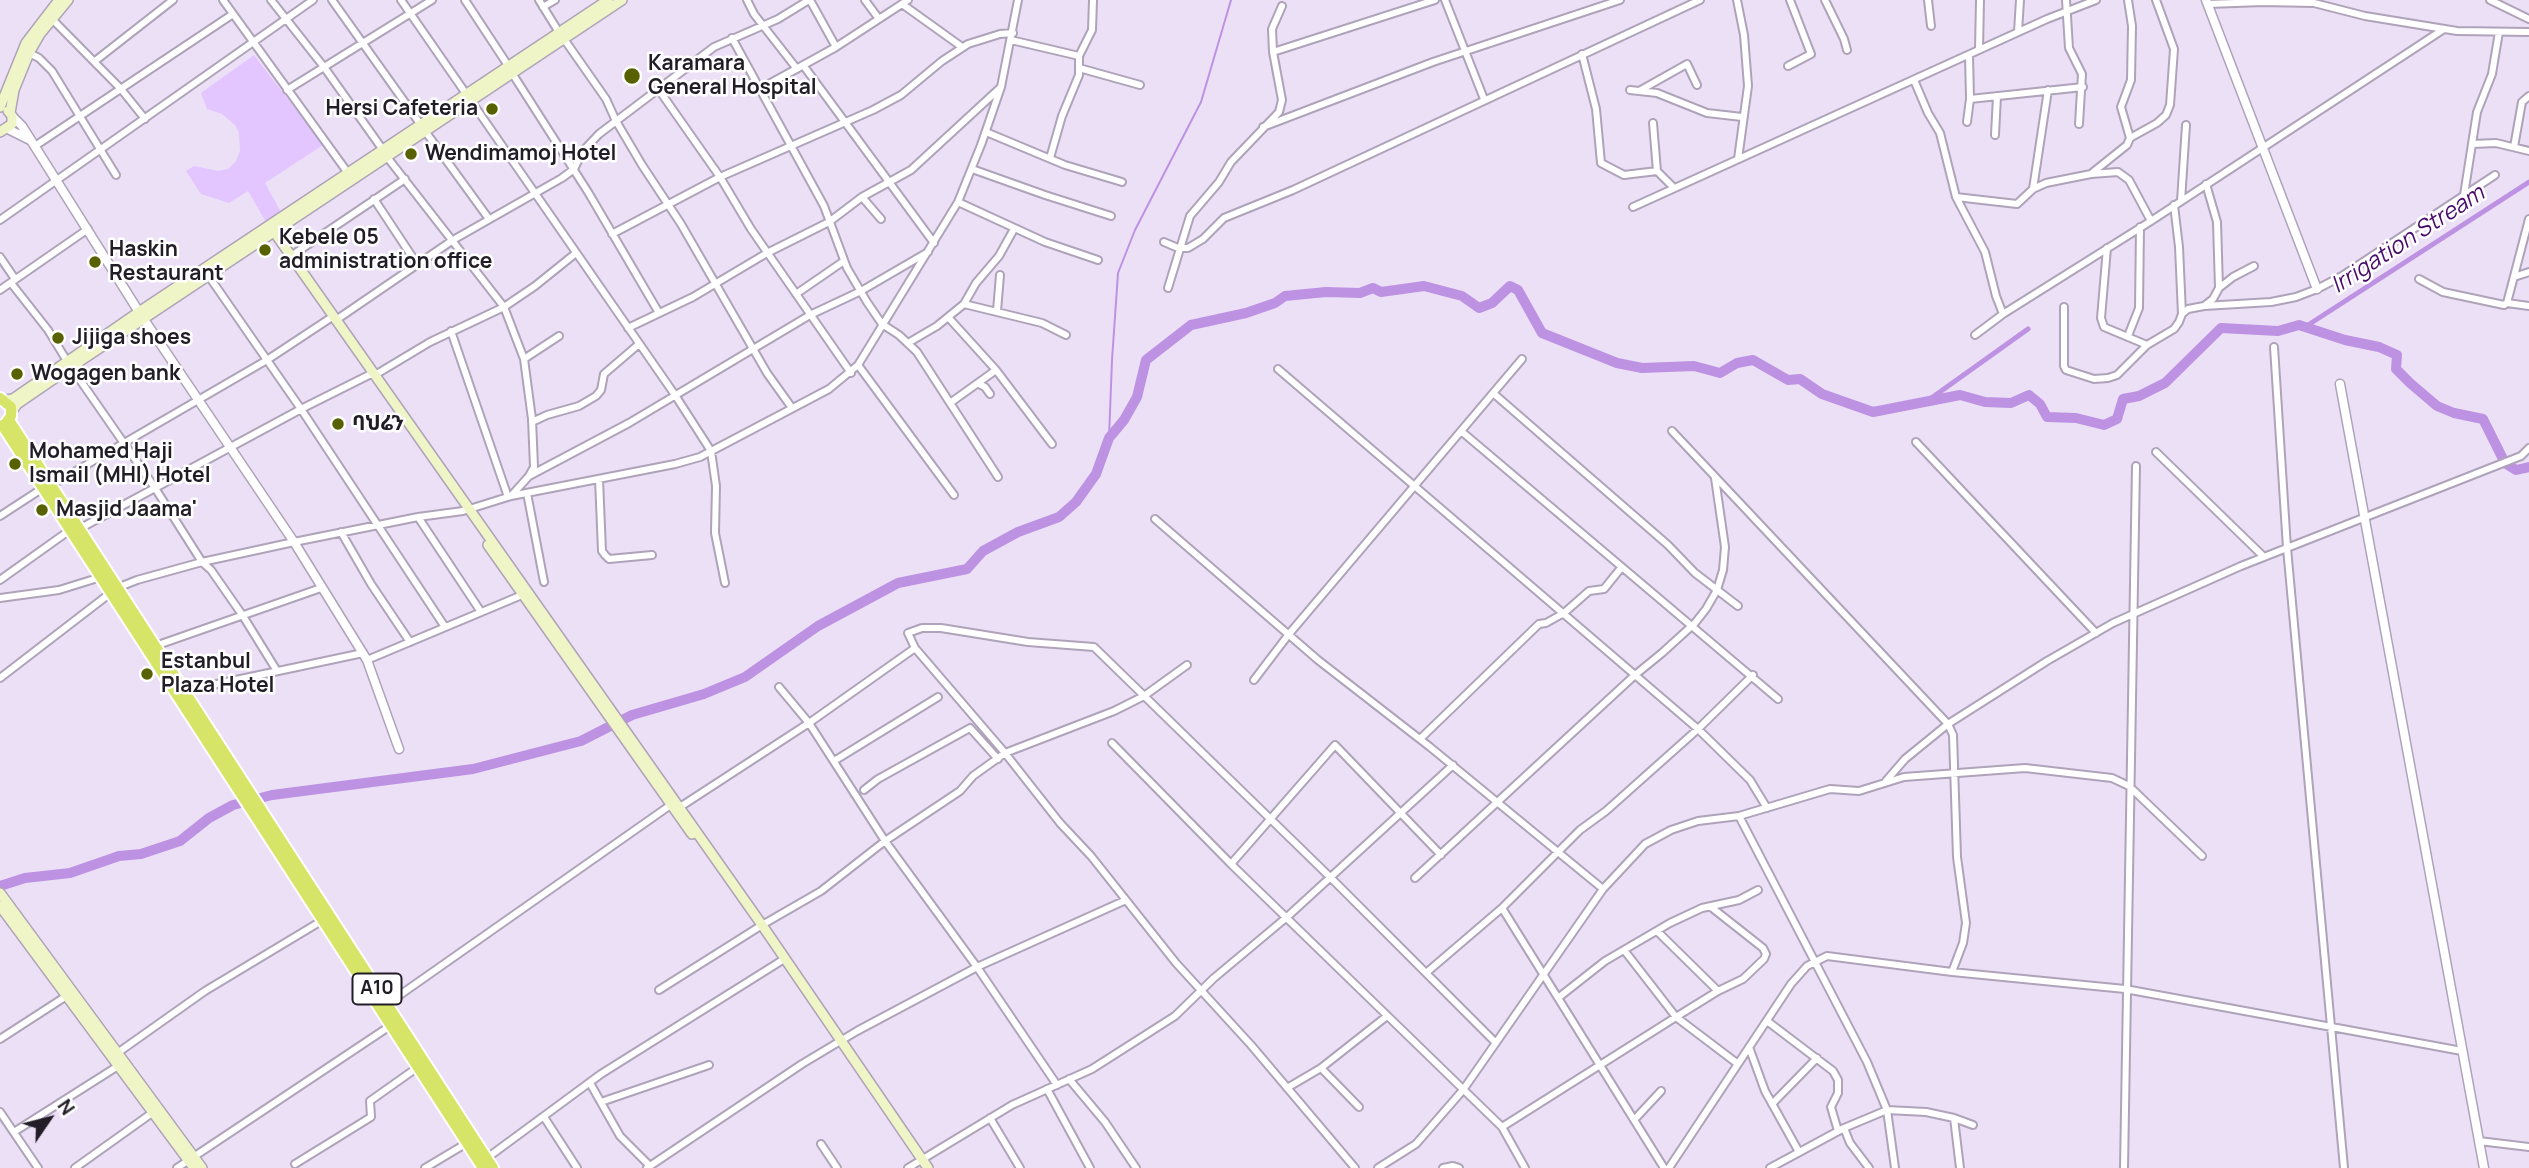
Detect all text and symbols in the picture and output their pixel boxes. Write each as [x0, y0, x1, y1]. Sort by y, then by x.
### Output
place label: Karamara General Hospital [648, 51, 817, 101]
marker: Karamara General Hospital [622, 66, 642, 86]
place label: Hersi Cafeteria [325, 96, 478, 122]
marker: Hersi Cafeteria [484, 101, 500, 117]
place label: Wendimamoj Hotel [425, 141, 616, 167]
marker: Wendimamoj Hotel [403, 146, 419, 162]
water label: Irrigation Stream [2326, 180, 2490, 300]
place label: Kebele 05 administration office [279, 225, 492, 275]
place label: Haskin Restaurant [109, 237, 224, 287]
marker: Kebele 05 administration office [257, 242, 273, 258]
marker: Haskin Restaurant [87, 254, 103, 270]
place label: Jijiga shoes [72, 325, 191, 351]
marker: Jijiga shoes [50, 330, 66, 346]
place label: Wogagen bank [31, 361, 180, 387]
marker: Wogagen bank [9, 366, 25, 382]
place label: ባህሬን [352, 411, 404, 437]
marker: ባህሬን [330, 416, 346, 432]
place label: Mohamed Haji Ismail (MHI) Hotel [29, 439, 211, 489]
marker: Mohamed Haji Ismail (MHI) Hotel [7, 456, 23, 472]
place label: Masjid Jaama' [56, 497, 197, 523]
marker: Masjid Jaama' [34, 502, 50, 518]
place label: Estanbul Plaza Hotel [161, 649, 274, 699]
marker: Estanbul Plaza Hotel [139, 666, 155, 682]
road number: A10 [352, 973, 402, 1004]
north arrow [14, 1084, 84, 1154]
text: N [52, 1094, 81, 1120]

